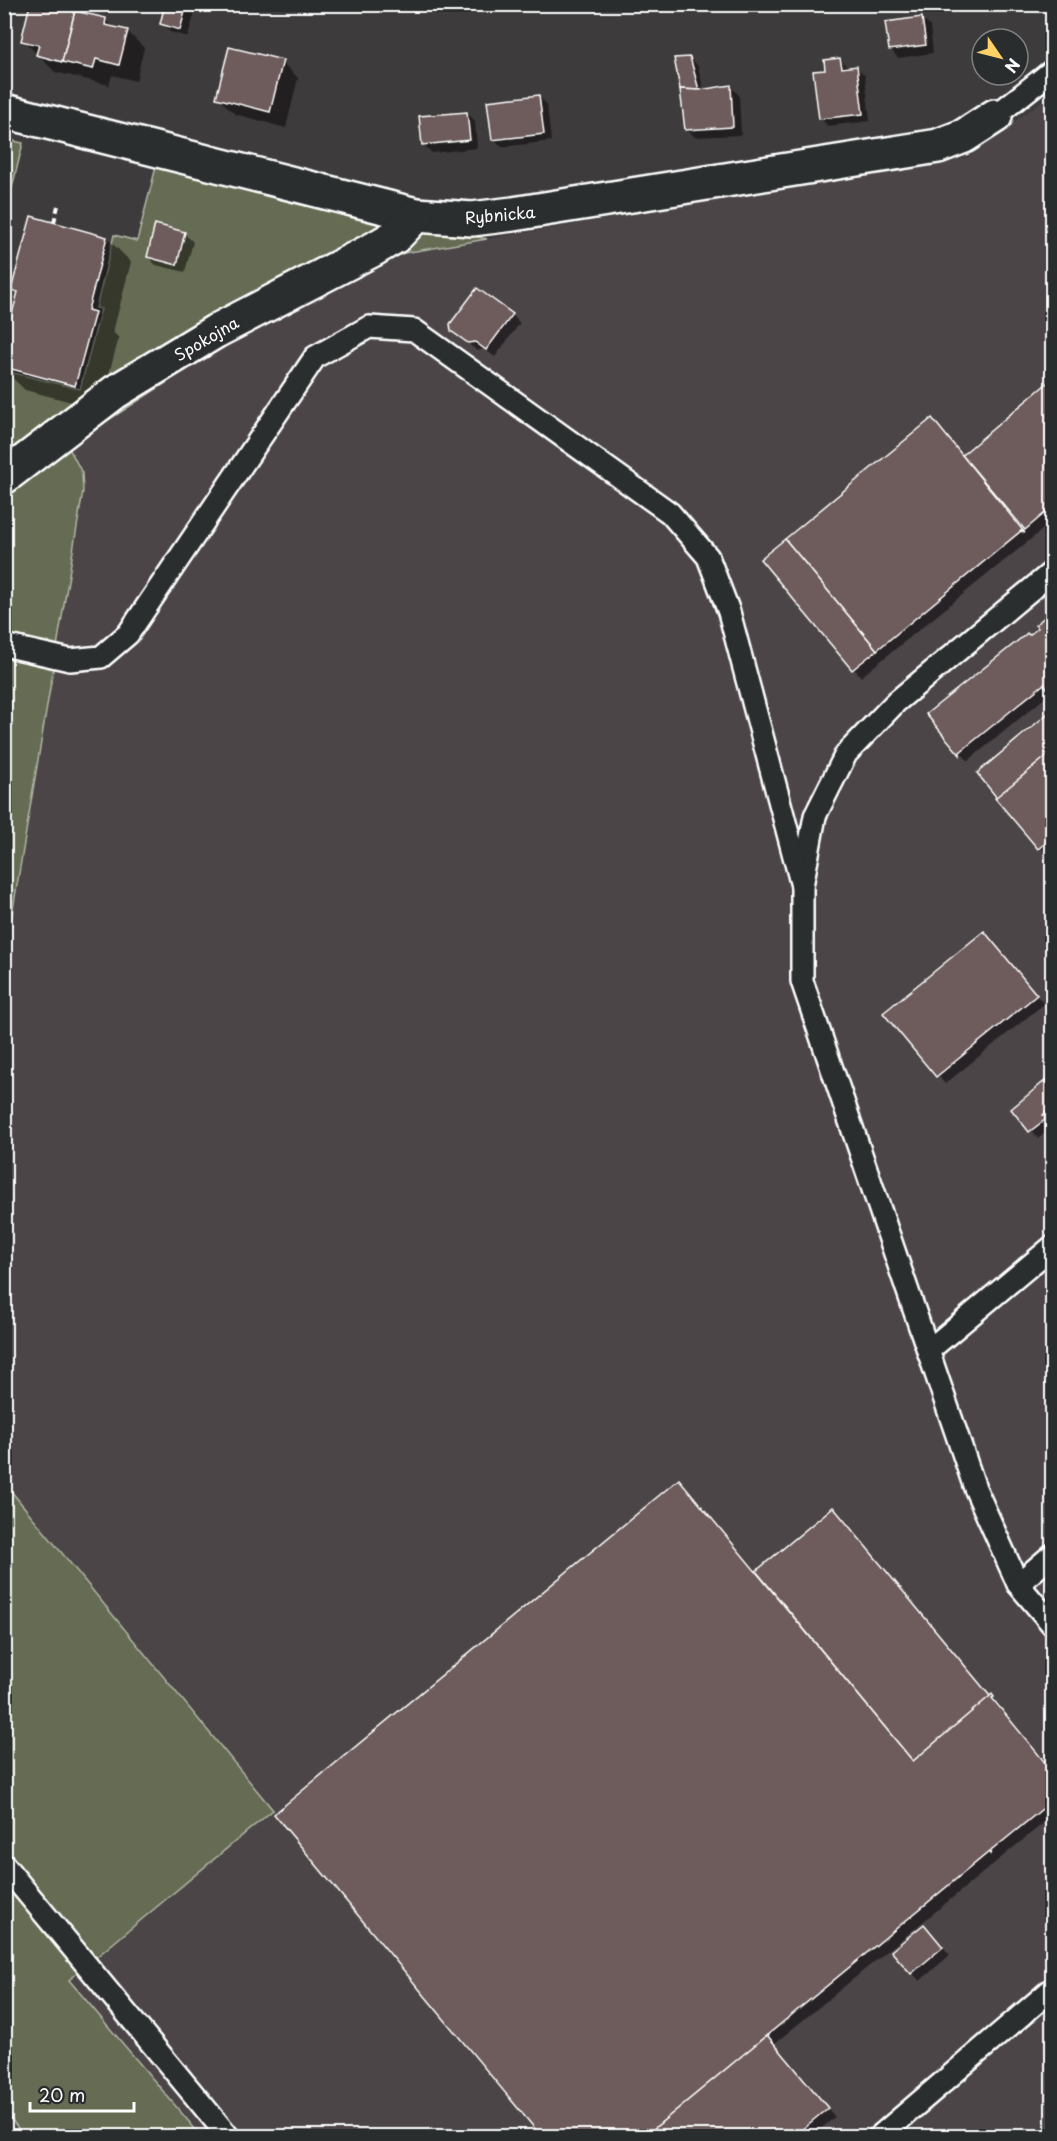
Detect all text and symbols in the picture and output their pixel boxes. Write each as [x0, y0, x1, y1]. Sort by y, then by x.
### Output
north arrow [970, 27, 1030, 87]
text: N [1000, 54, 1027, 78]
street label: Rybnicka [464, 199, 536, 229]
street label: Spokojna [169, 310, 243, 366]
scale bar [30, 2075, 134, 2113]
text: 20 m [39, 2081, 85, 2108]

